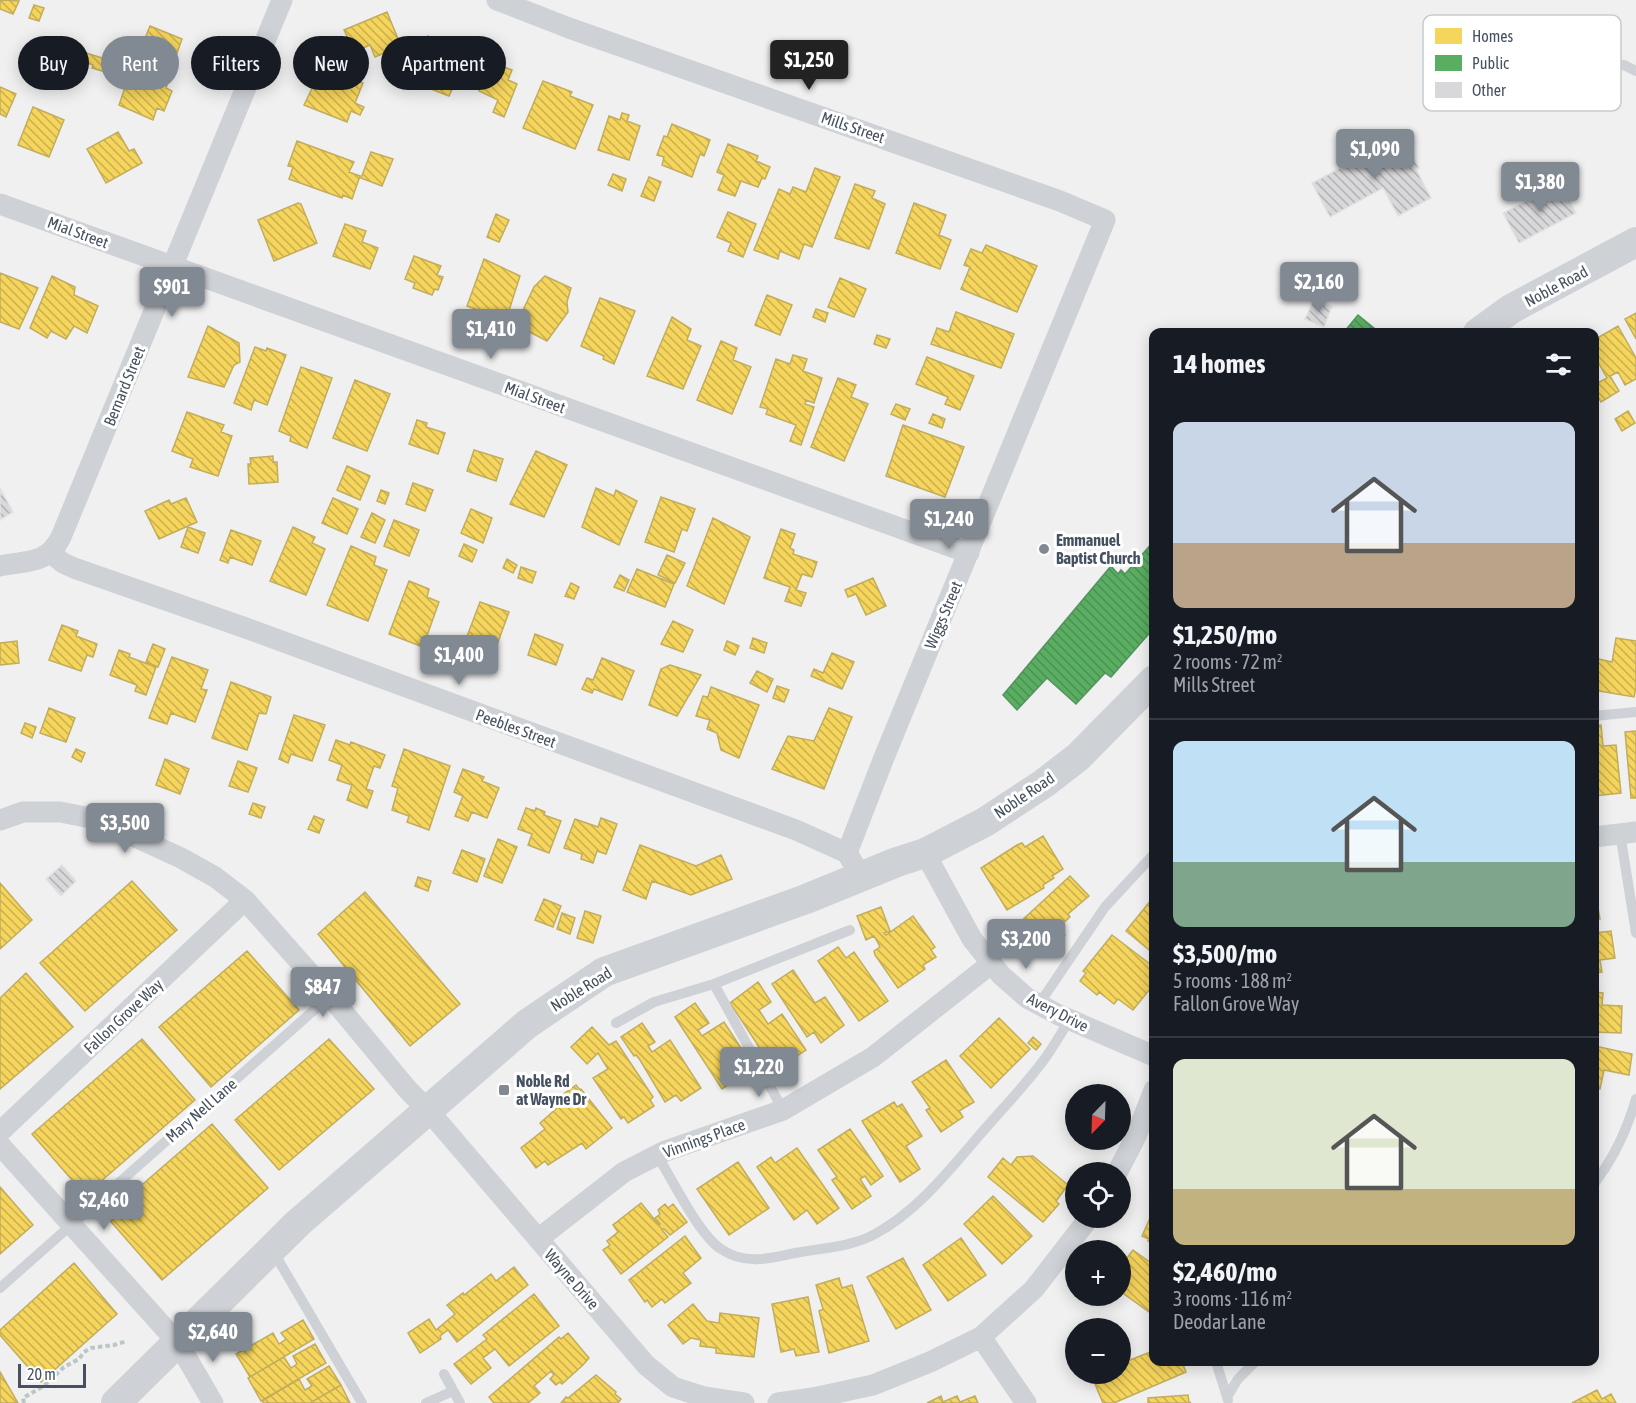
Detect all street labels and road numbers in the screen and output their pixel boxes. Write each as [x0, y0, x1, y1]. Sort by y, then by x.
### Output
street label: Mills Street [819, 108, 887, 146]
street label: Mial Street [45, 213, 111, 251]
street label: Noble Road [1521, 262, 1591, 310]
street label: Bernard Street [100, 343, 148, 428]
street label: Mial Street [502, 378, 568, 416]
street label: Wiggs Street [921, 578, 966, 652]
street label: Peebles Street [473, 705, 559, 751]
street label: Noble Road [991, 768, 1057, 822]
street label: Noble Road [547, 963, 615, 1015]
street label: Fallon Grove Way [80, 975, 167, 1058]
street label: Avery Drive [1024, 989, 1092, 1036]
street label: Mary Nell Lane [162, 1074, 241, 1146]
street label: Vinnings Place [661, 1115, 748, 1162]
street label: Wayne Drive [540, 1245, 603, 1313]

